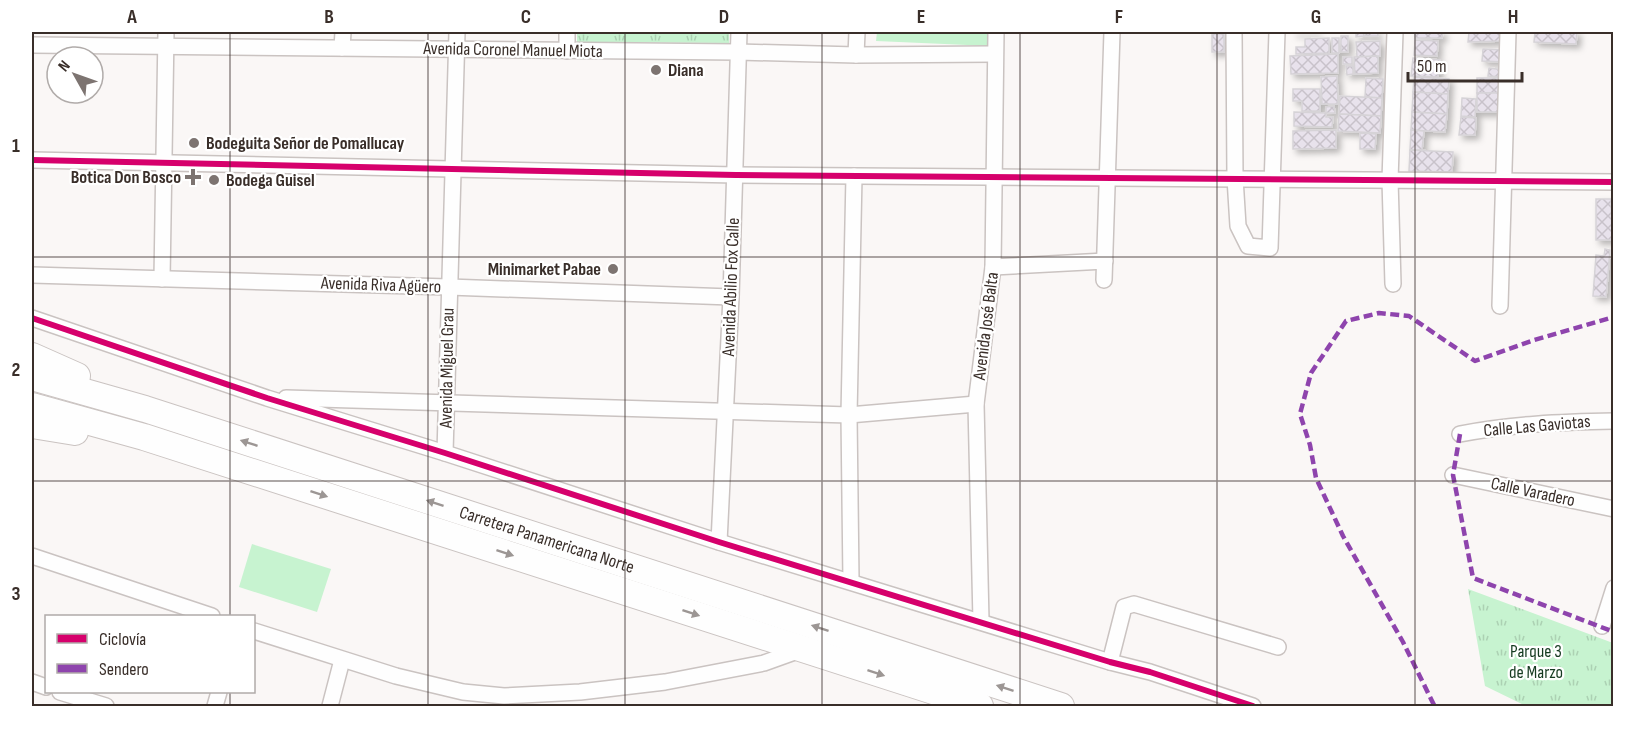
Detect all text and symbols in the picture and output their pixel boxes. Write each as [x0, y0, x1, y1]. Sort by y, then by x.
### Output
text: A [126, 5, 137, 29]
text: B [324, 5, 334, 29]
text: C [521, 5, 531, 29]
text: D [719, 5, 729, 29]
text: E [917, 5, 925, 29]
text: F [1115, 5, 1123, 29]
text: G [1311, 5, 1321, 29]
text: H [1508, 5, 1518, 29]
street label: Avenida Coronel Manuel Miota [422, 38, 603, 62]
north arrow [45, 45, 105, 105]
scale bar [1408, 45, 1522, 83]
text: 50 m [1417, 56, 1447, 77]
text: N [55, 57, 75, 76]
place label: Diana [668, 60, 704, 81]
marker: Diana [649, 63, 663, 77]
place label: Bodeguita Señor de Pomallucay [206, 133, 405, 154]
text: 1 [12, 134, 20, 158]
marker: Bodeguita Señor de Pomallucay [187, 136, 201, 150]
place label: Botica Don Bosco [71, 167, 181, 188]
marker: Botica Don Bosco [186, 170, 200, 184]
place label: Bodega Guisel [226, 170, 315, 191]
marker: Bodega Guisel [207, 173, 221, 187]
street label: Avenida Abilio Fox Calle [718, 217, 744, 358]
place label: Minimarket Pabae [488, 259, 601, 280]
marker: Minimarket Pabae [606, 262, 620, 276]
street label: Avenida José Balta [969, 271, 1003, 382]
street label: Avenida Riva Agüero [320, 272, 441, 298]
street label: Avenida Miguel Grau [435, 308, 459, 429]
text: 2 [12, 358, 20, 382]
street label: Calle Las Gaviotas [1483, 411, 1591, 441]
one-way arrow [240, 438, 258, 447]
street label: Calle Varadero [1489, 473, 1577, 511]
one-way arrow [310, 490, 328, 499]
one-way arrow [426, 498, 444, 507]
street label: Carretera Panamericana Norte [457, 501, 637, 577]
one-way arrow [496, 549, 514, 559]
text: 3 [12, 582, 21, 606]
one-way arrow [682, 609, 700, 618]
legend [45, 615, 255, 693]
one-way arrow [811, 623, 829, 632]
text: Ciclovía [99, 629, 146, 650]
park label: Parque 3 de Marzo [1509, 641, 1563, 683]
text: Sendero [99, 659, 149, 680]
one-way arrow [867, 669, 885, 678]
one-way arrow [996, 683, 1014, 693]

